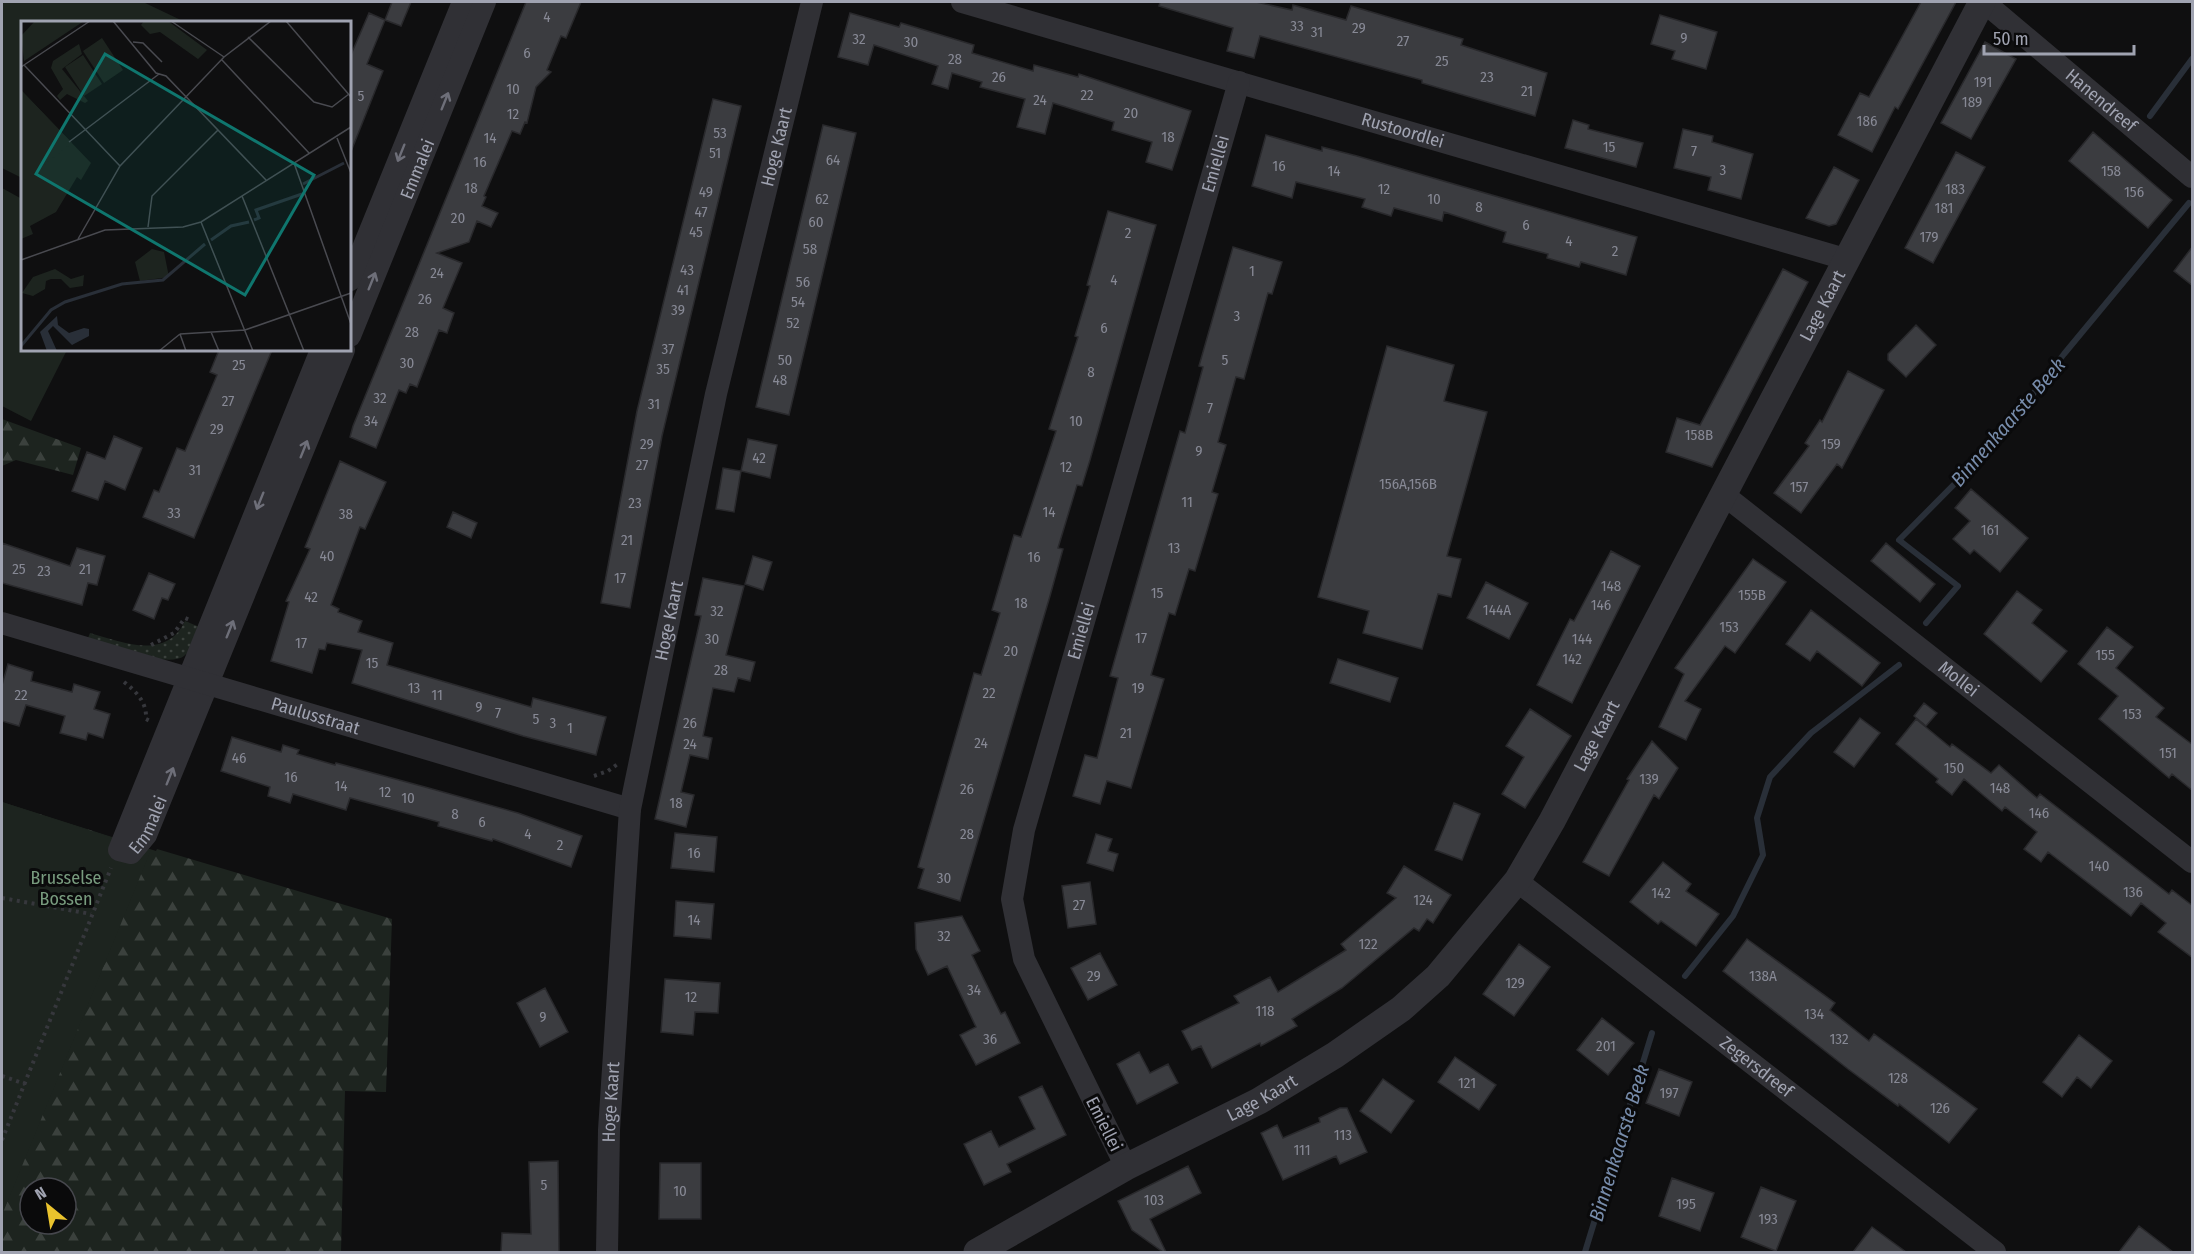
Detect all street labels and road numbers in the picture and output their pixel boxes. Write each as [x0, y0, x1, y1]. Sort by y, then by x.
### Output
street label: Hanendreef [2061, 64, 2142, 138]
street label: Hoge Kaart [756, 105, 797, 189]
street label: Rustoordlei [1359, 108, 1447, 153]
street label: Emiellei [1197, 133, 1234, 195]
street label: Emmalei [396, 136, 439, 202]
street label: Lage Kaart [1795, 266, 1850, 345]
street label: Hoge Kaart [650, 579, 688, 663]
street label: Emiellei [1063, 600, 1100, 662]
street label: Mollei [1934, 656, 1983, 701]
street label: Paulusstraat [269, 692, 362, 739]
street label: Lage Kaart [1569, 697, 1624, 775]
street label: Emmalei [124, 793, 172, 858]
street label: Zegersdreef [1715, 1032, 1798, 1103]
street label: Hoge Kaart [598, 1061, 624, 1143]
street label: Lage Kaart [1223, 1070, 1301, 1126]
street label: Emiellei [1081, 1093, 1127, 1155]

